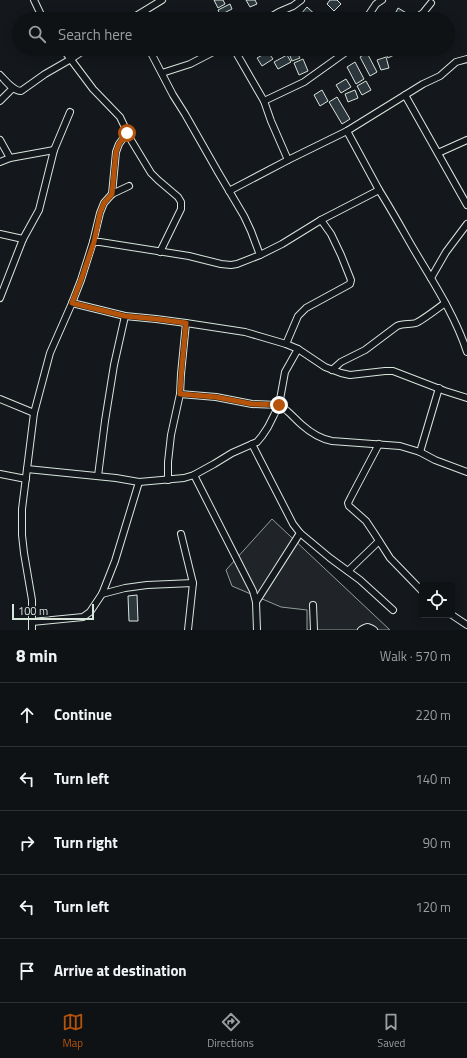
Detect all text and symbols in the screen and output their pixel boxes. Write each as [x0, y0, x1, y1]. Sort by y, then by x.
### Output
search box [12, 12, 455, 56]
icon: search [26, 23, 48, 45]
text: Search here [58, 23, 132, 46]
route start [118, 124, 136, 142]
route end [270, 396, 288, 414]
map controls [419, 582, 455, 618]
button: locate [419, 582, 455, 618]
scale bar [12, 602, 94, 621]
text: 100 m [18, 603, 48, 619]
text: 8 min [16, 643, 57, 669]
text: Walk · 570 m [380, 646, 451, 666]
text: Continue [54, 703, 112, 726]
icon: ahead [16, 704, 38, 726]
text: 220 m [415, 705, 451, 725]
text: Turn left [54, 767, 109, 790]
icon: left [16, 768, 38, 790]
text: 140 m [415, 769, 451, 789]
text: Turn right [54, 831, 118, 854]
icon: right [16, 832, 38, 854]
text: 90 m [423, 833, 451, 853]
text: Turn left [54, 895, 109, 918]
icon: left [16, 896, 38, 918]
text: 120 m [415, 897, 451, 917]
text: Arrive at destination [54, 959, 187, 982]
icon: arrive [16, 960, 38, 982]
tab: Map [62, 1011, 84, 1051]
tab: Directions [207, 1011, 254, 1051]
tab: Saved [377, 1011, 405, 1051]

